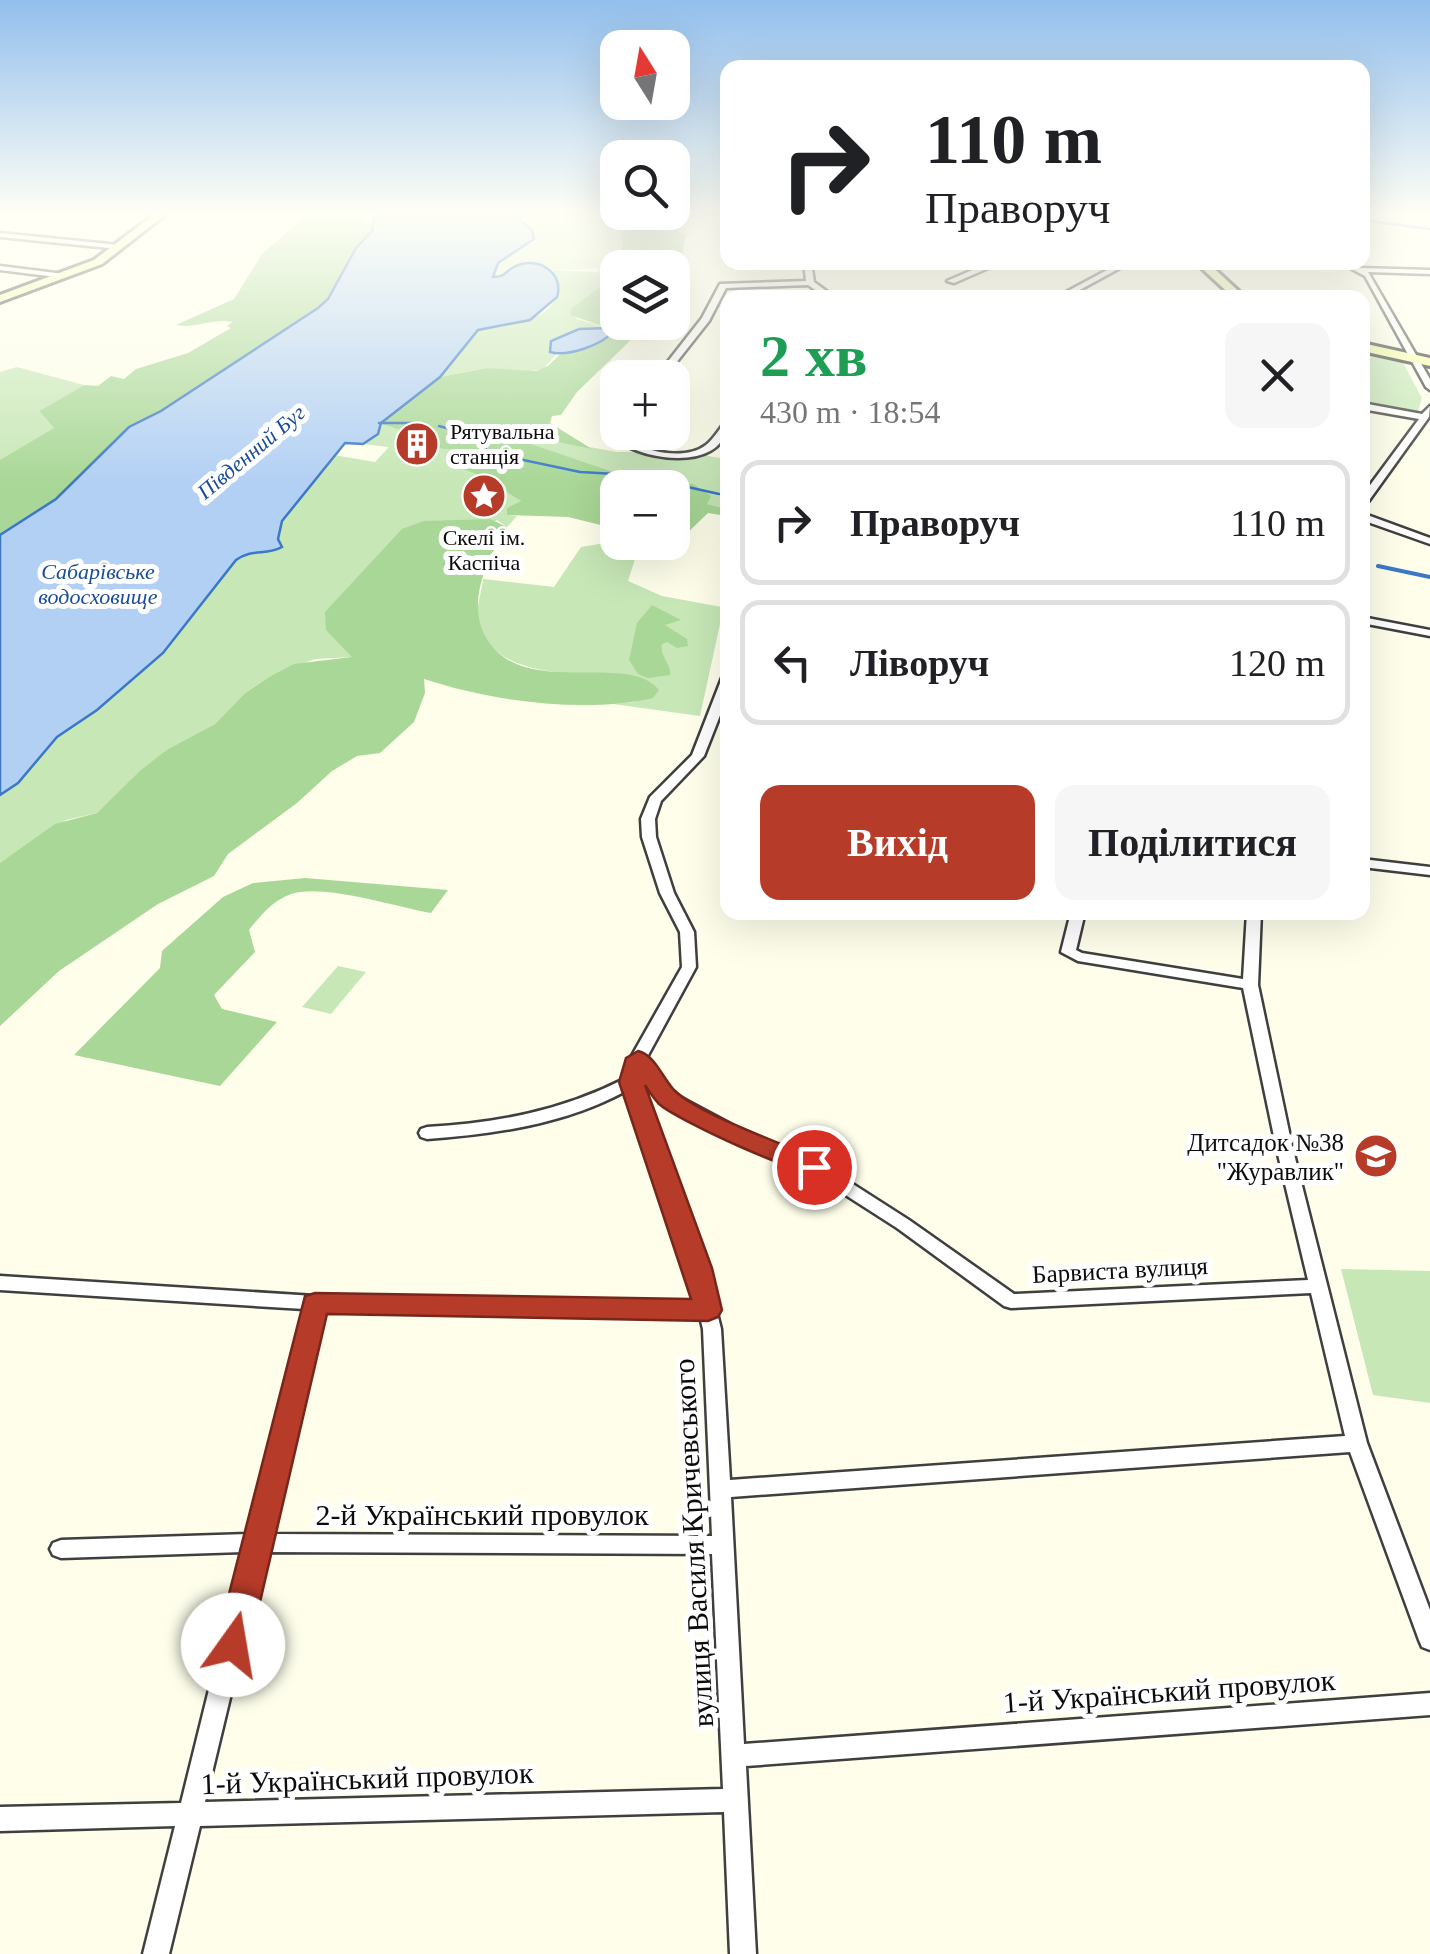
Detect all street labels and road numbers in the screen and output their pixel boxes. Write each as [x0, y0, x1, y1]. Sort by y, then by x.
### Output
street label: Барвиста вулиця [1031, 1252, 1209, 1288]
street label: вулиця Василя Кричевського [667, 1358, 719, 1728]
street label: 2-й Український провулок [315, 1498, 649, 1531]
street label: 1-й Український провулок [1002, 1663, 1337, 1719]
street label: 1-й Український провулок [200, 1756, 534, 1800]

